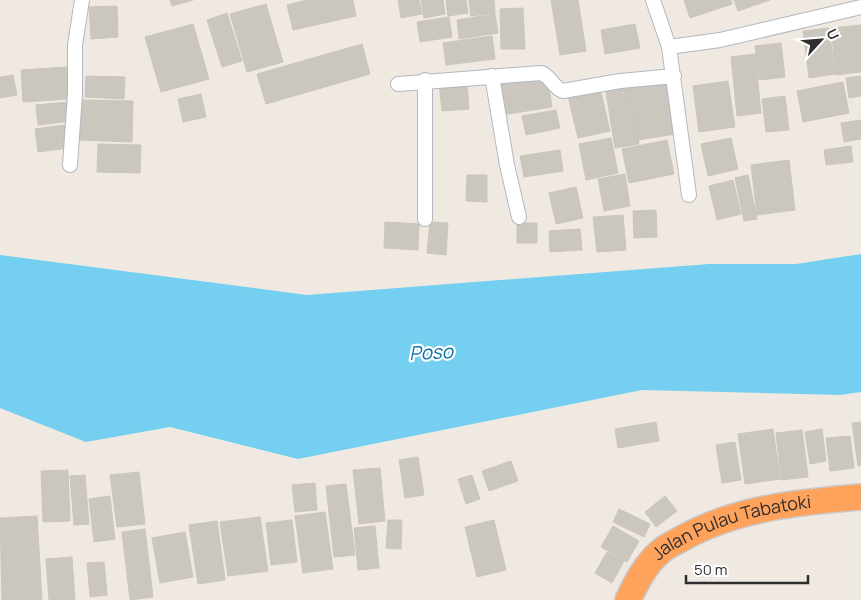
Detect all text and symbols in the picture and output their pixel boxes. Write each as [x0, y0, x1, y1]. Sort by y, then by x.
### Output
north arrow [796, 15, 846, 65]
text: U [822, 25, 844, 43]
water label: Poso [408, 338, 455, 366]
street label: Jalan Pulau Tabatoki [646, 489, 812, 565]
scale bar [686, 552, 808, 584]
text: 50 m [694, 559, 728, 580]

